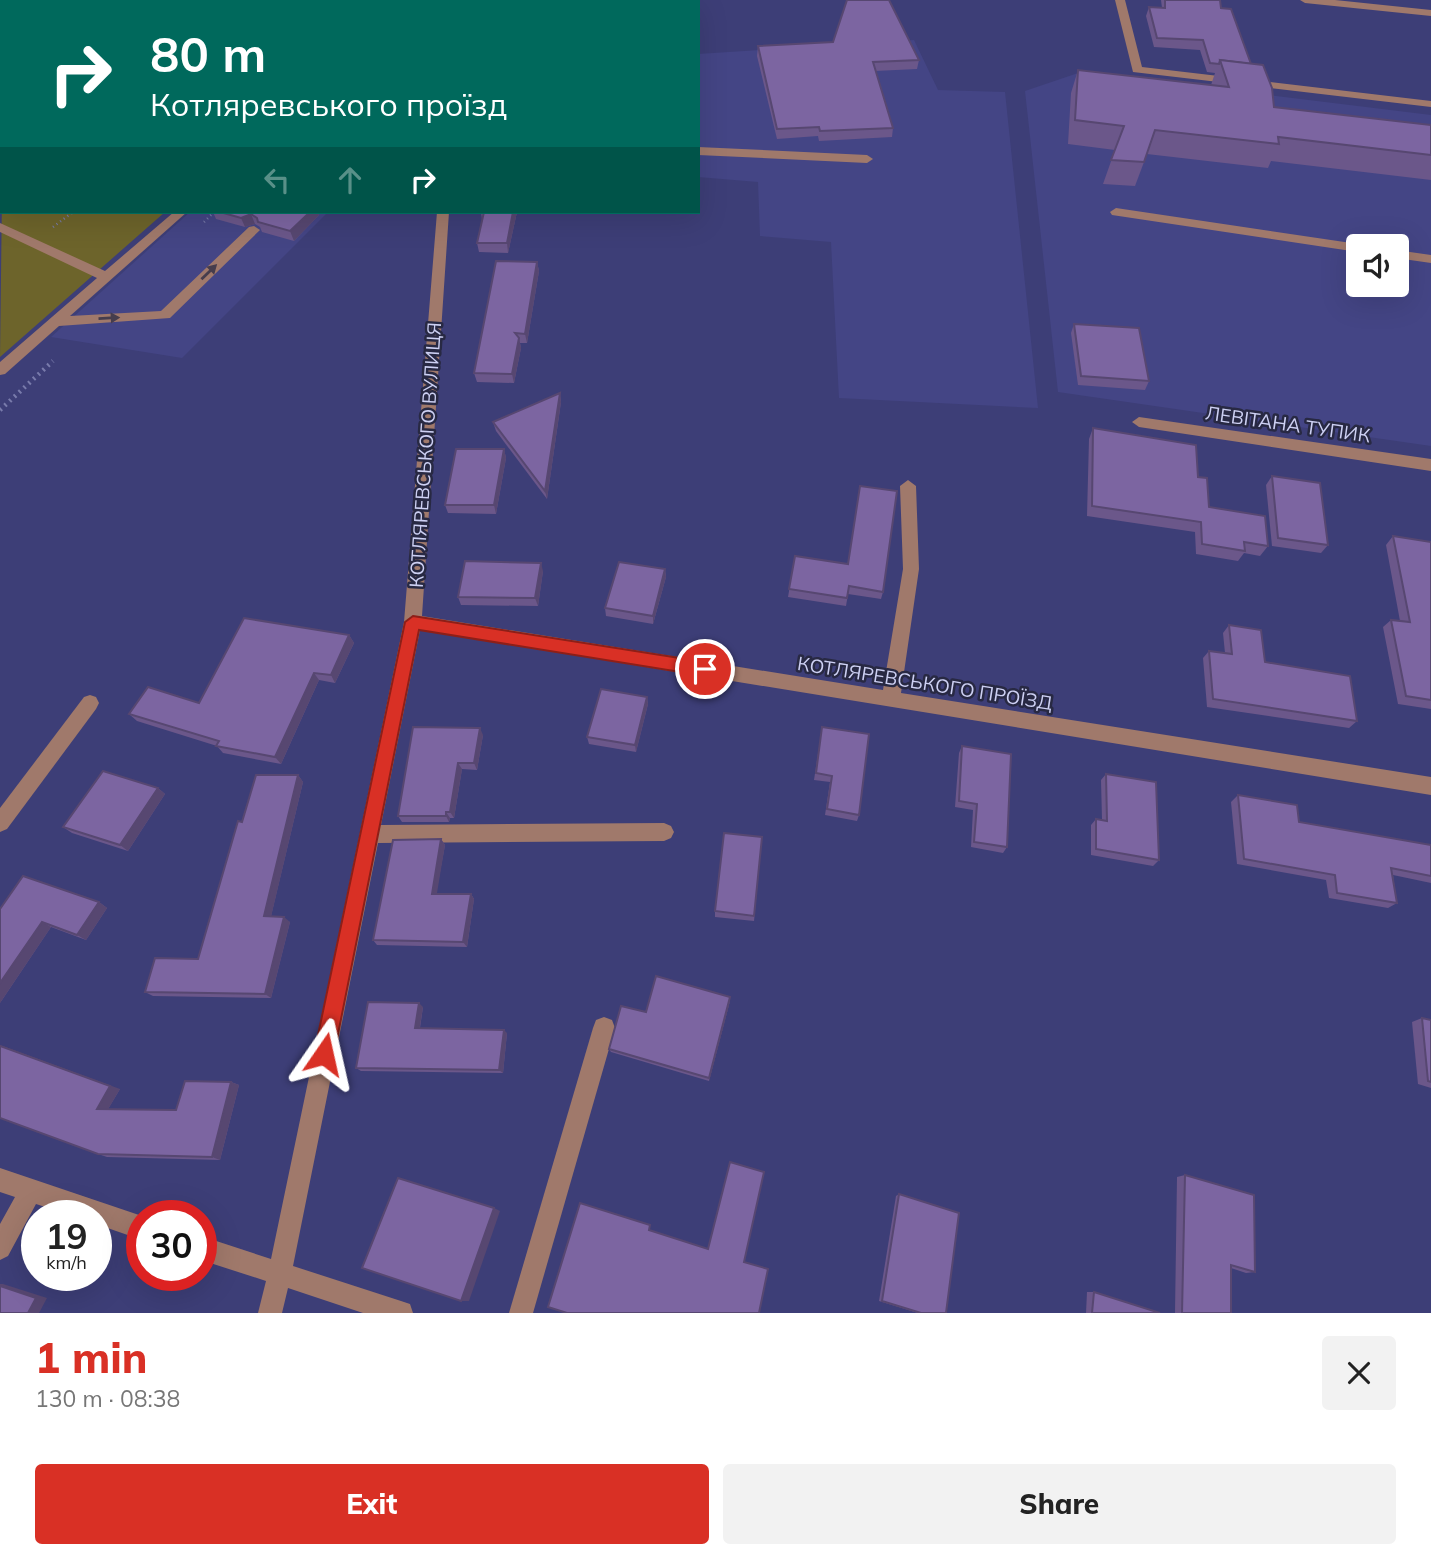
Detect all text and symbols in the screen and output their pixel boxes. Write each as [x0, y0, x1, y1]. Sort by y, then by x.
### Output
text: 80 m [150, 23, 266, 84]
icon: right [35, 28, 126, 119]
text: Котляревського проїзд [150, 84, 507, 124]
icon: left [258, 161, 296, 199]
icon: ahead [331, 161, 369, 199]
icon: right [404, 161, 442, 199]
map controls [1346, 234, 1409, 297]
button: sound [1346, 234, 1409, 297]
one-way arrow [201, 264, 218, 281]
one-way arrow [98, 312, 120, 323]
street label: КОТЛЯРЕВСЬКОГО ВУЛИЦЯ [404, 321, 446, 589]
street label: ЛЕВІТАНА ТУПИК [1204, 401, 1372, 448]
pin [675, 639, 735, 699]
icon: arrive [686, 650, 724, 688]
street label: КОТЛЯРЕВСЬКОГО ПРОЇЗД [796, 651, 1054, 715]
position arrow [287, 1017, 361, 1091]
speed limit sign: 30 [126, 1200, 217, 1291]
text: 19 [45, 1214, 88, 1258]
text: km/h [46, 1251, 87, 1274]
text: 1 min [35, 1331, 148, 1384]
button: close [1322, 1336, 1396, 1410]
text: 130 m · 08:38 [35, 1384, 180, 1413]
button: Exit [35, 1464, 709, 1544]
button: Share [723, 1464, 1396, 1544]

